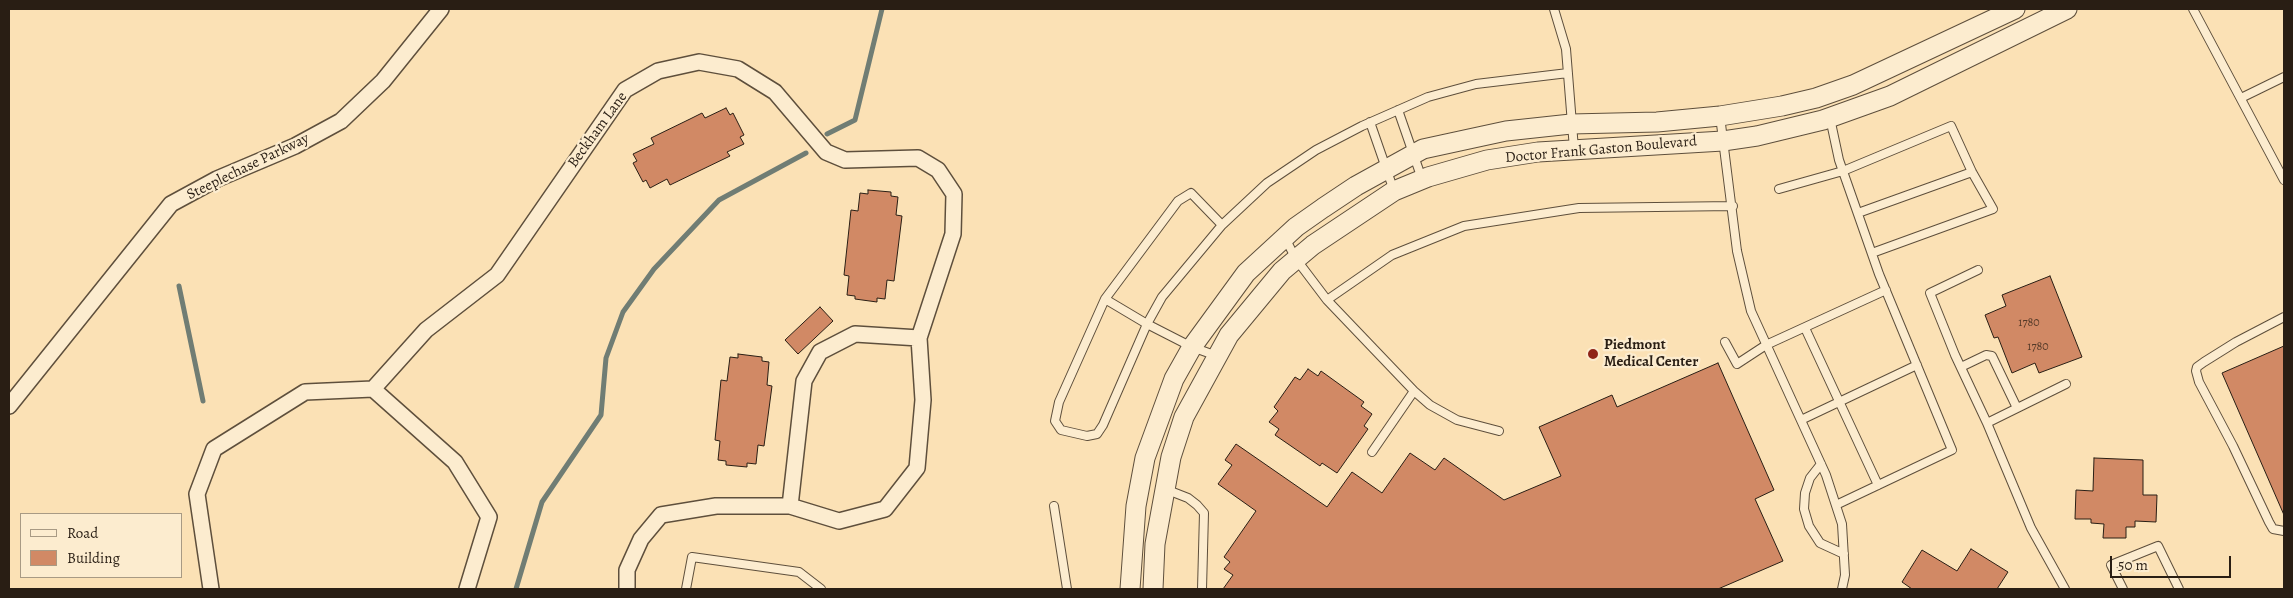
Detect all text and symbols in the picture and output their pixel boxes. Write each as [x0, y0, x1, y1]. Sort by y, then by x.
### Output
street label: Beckham Lane [564, 89, 632, 171]
street label: Steeplechase Parkway [184, 130, 312, 204]
street label: Doctor Frank Gaston Boulevard [1504, 133, 1698, 167]
house number: 1780 [2018, 316, 2040, 330]
place label: Piedmont Medical Center [1604, 336, 1698, 371]
house number: 1780 [2027, 340, 2049, 354]
marker: Piedmont Medical Center [1586, 347, 1600, 361]
legend [20, 513, 182, 578]
text: Road [67, 523, 98, 543]
scale bar [2113, 546, 2234, 578]
text: Building [67, 548, 120, 568]
text: 50 m [2118, 555, 2148, 575]

